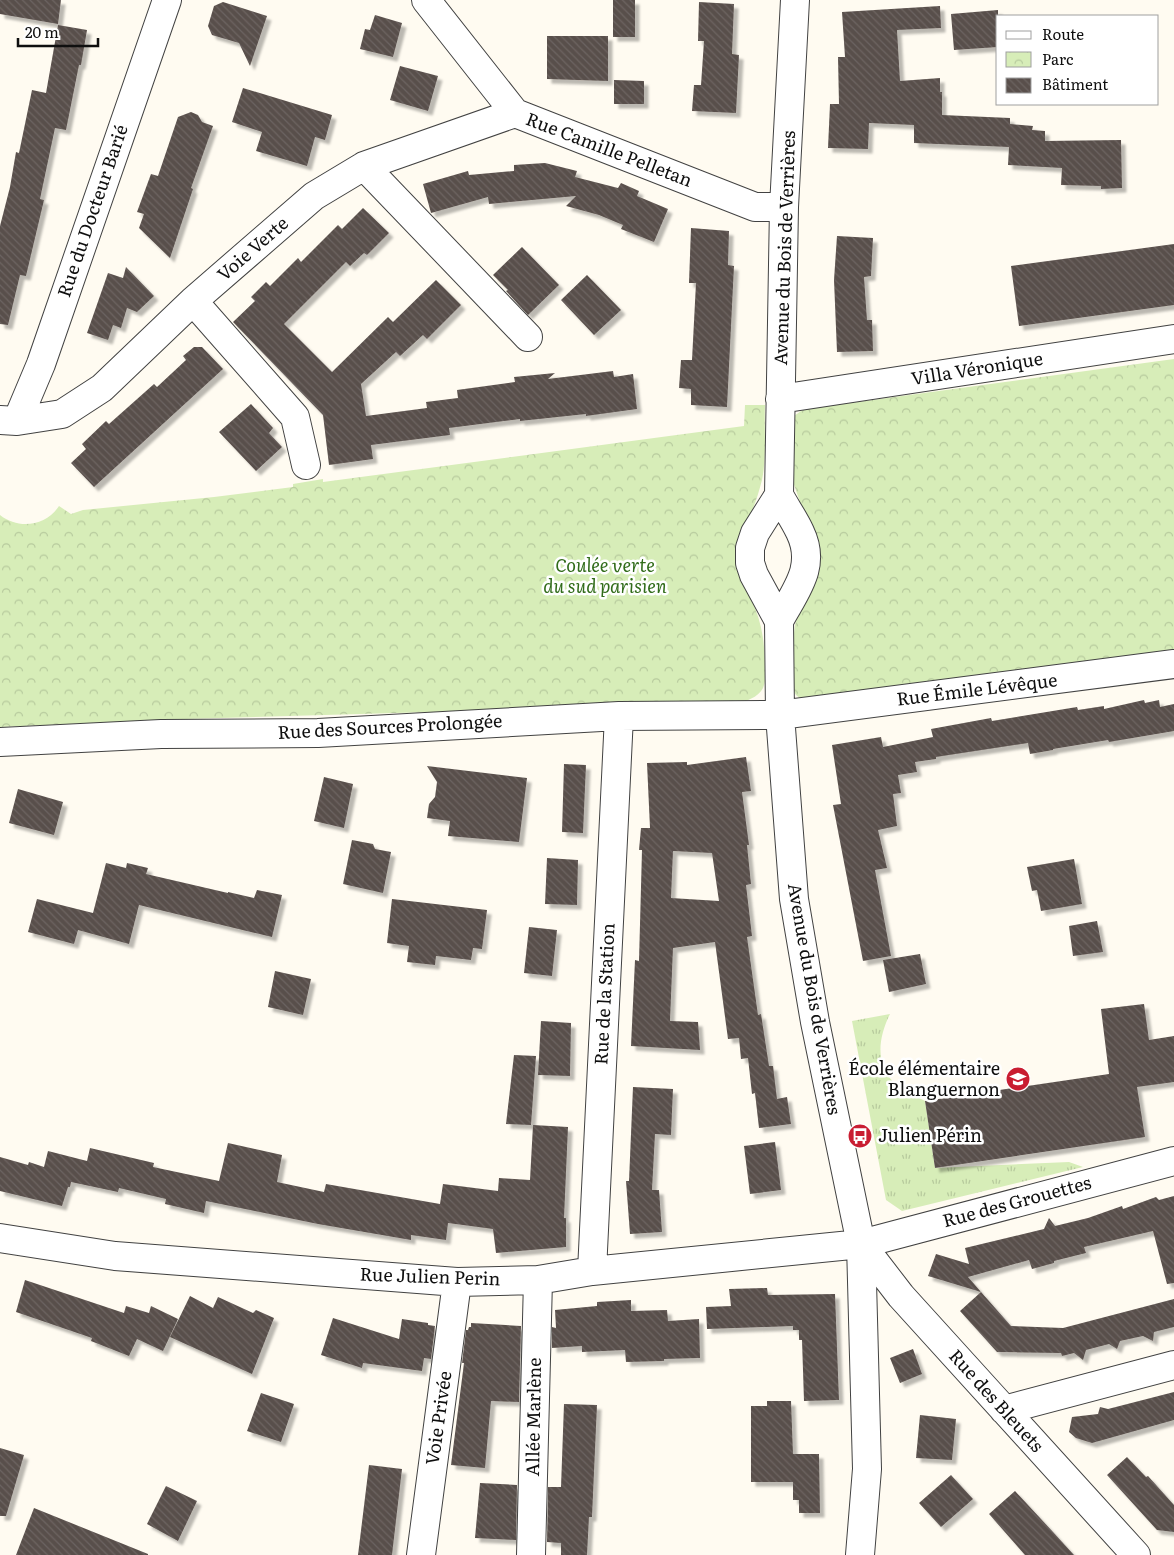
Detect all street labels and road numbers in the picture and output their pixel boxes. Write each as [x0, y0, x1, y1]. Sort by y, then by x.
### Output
street label: Rue Camille Pelletan [522, 104, 697, 193]
street label: Rue du Docteur Barié [49, 121, 134, 300]
street label: Avenue du Bois de Verrières [766, 130, 801, 366]
street label: Voie Verte [210, 209, 294, 286]
street label: Villa Véronique [909, 344, 1045, 391]
street label: Rue Émile Lévêque [895, 665, 1059, 712]
street label: Rue des Sources Prolongée [277, 706, 503, 745]
street label: Avenue du Bois de Verrières [782, 881, 849, 1117]
street label: Rue de la Station [586, 922, 621, 1066]
street label: Rue des Grouettes [939, 1168, 1094, 1233]
street label: Rue Julien Perin [359, 1260, 501, 1291]
street label: Rue des Bleuets [943, 1342, 1051, 1458]
street label: Allée Marlène [518, 1357, 547, 1477]
street label: Voie Privée [418, 1369, 457, 1467]

